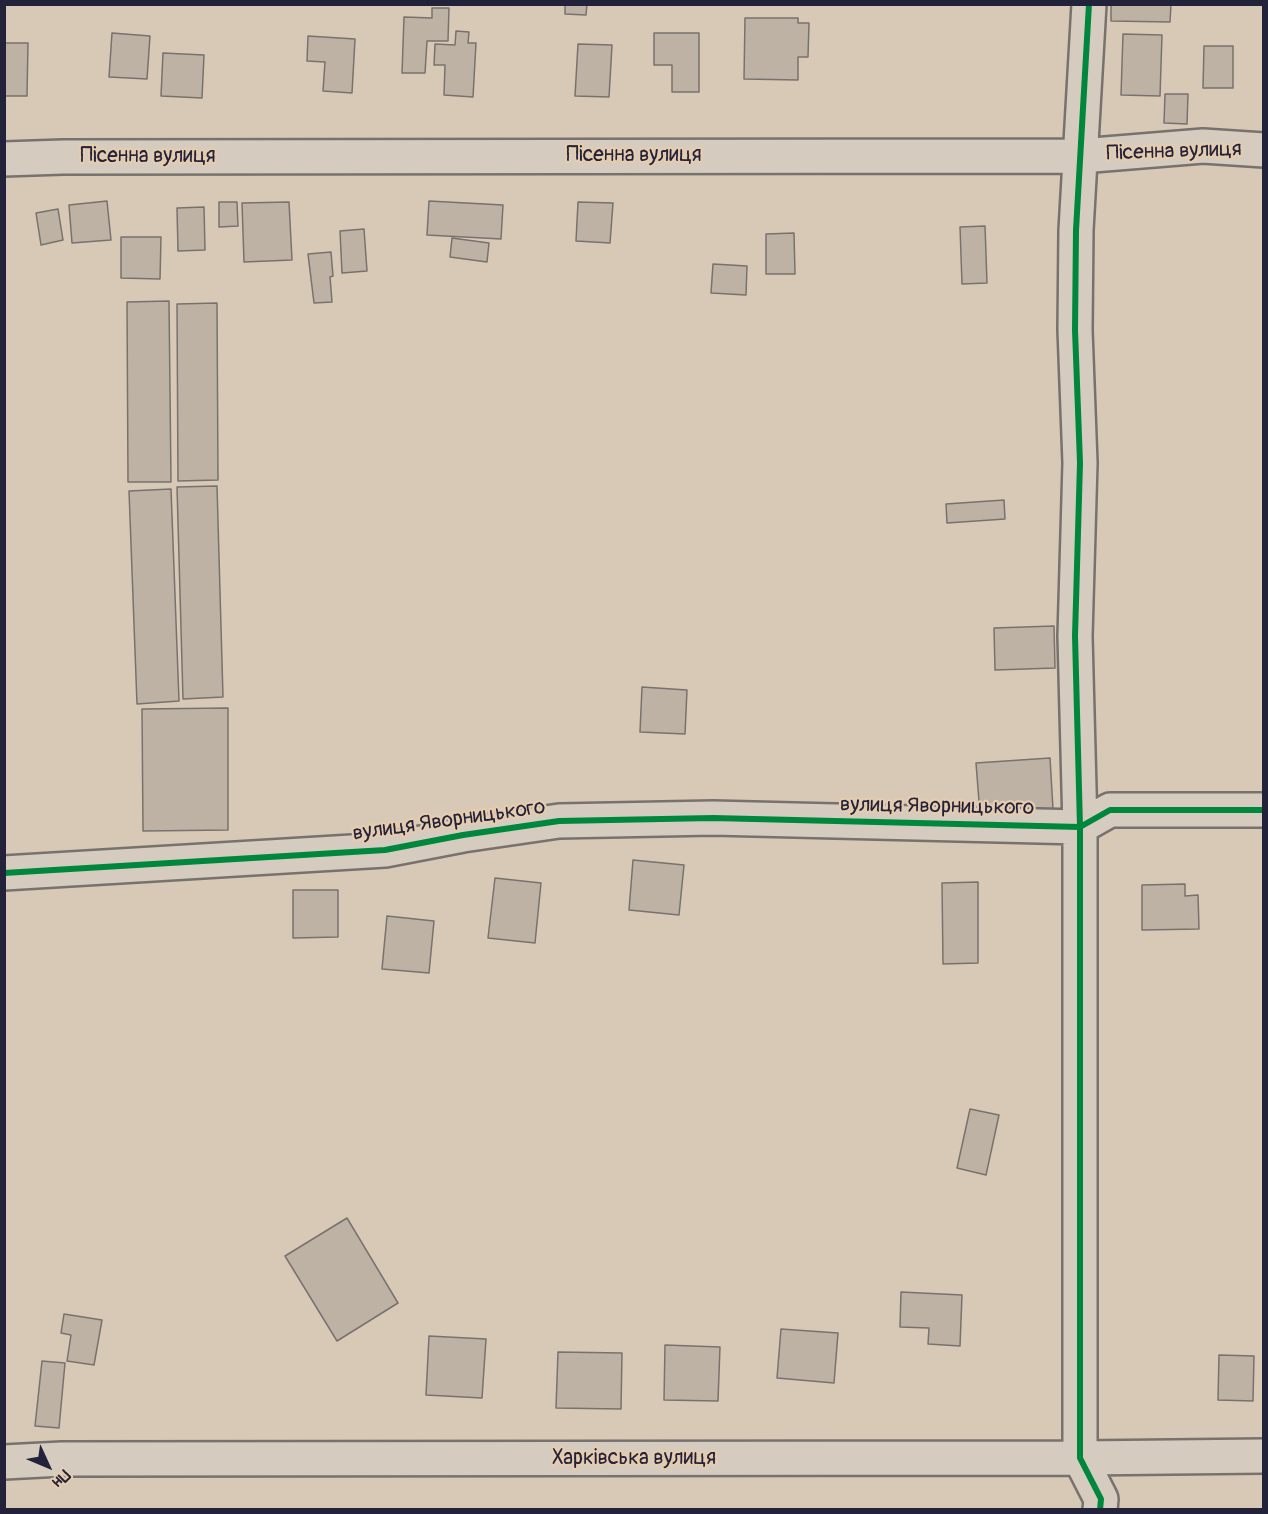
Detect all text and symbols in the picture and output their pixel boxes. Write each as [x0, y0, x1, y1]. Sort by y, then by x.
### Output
street label: Пісенна вулиця [1106, 137, 1242, 167]
street label: Пісенна вулиця [566, 143, 702, 169]
street label: Пісенна вулиця [80, 144, 216, 170]
street label: вулиця Яворницького [840, 793, 1034, 821]
street label: вулиця Яворницького [351, 795, 547, 847]
north arrow [18, 1436, 78, 1496]
street label: Харківська вулиця [552, 1446, 716, 1472]
text: Пн [48, 1465, 74, 1492]

